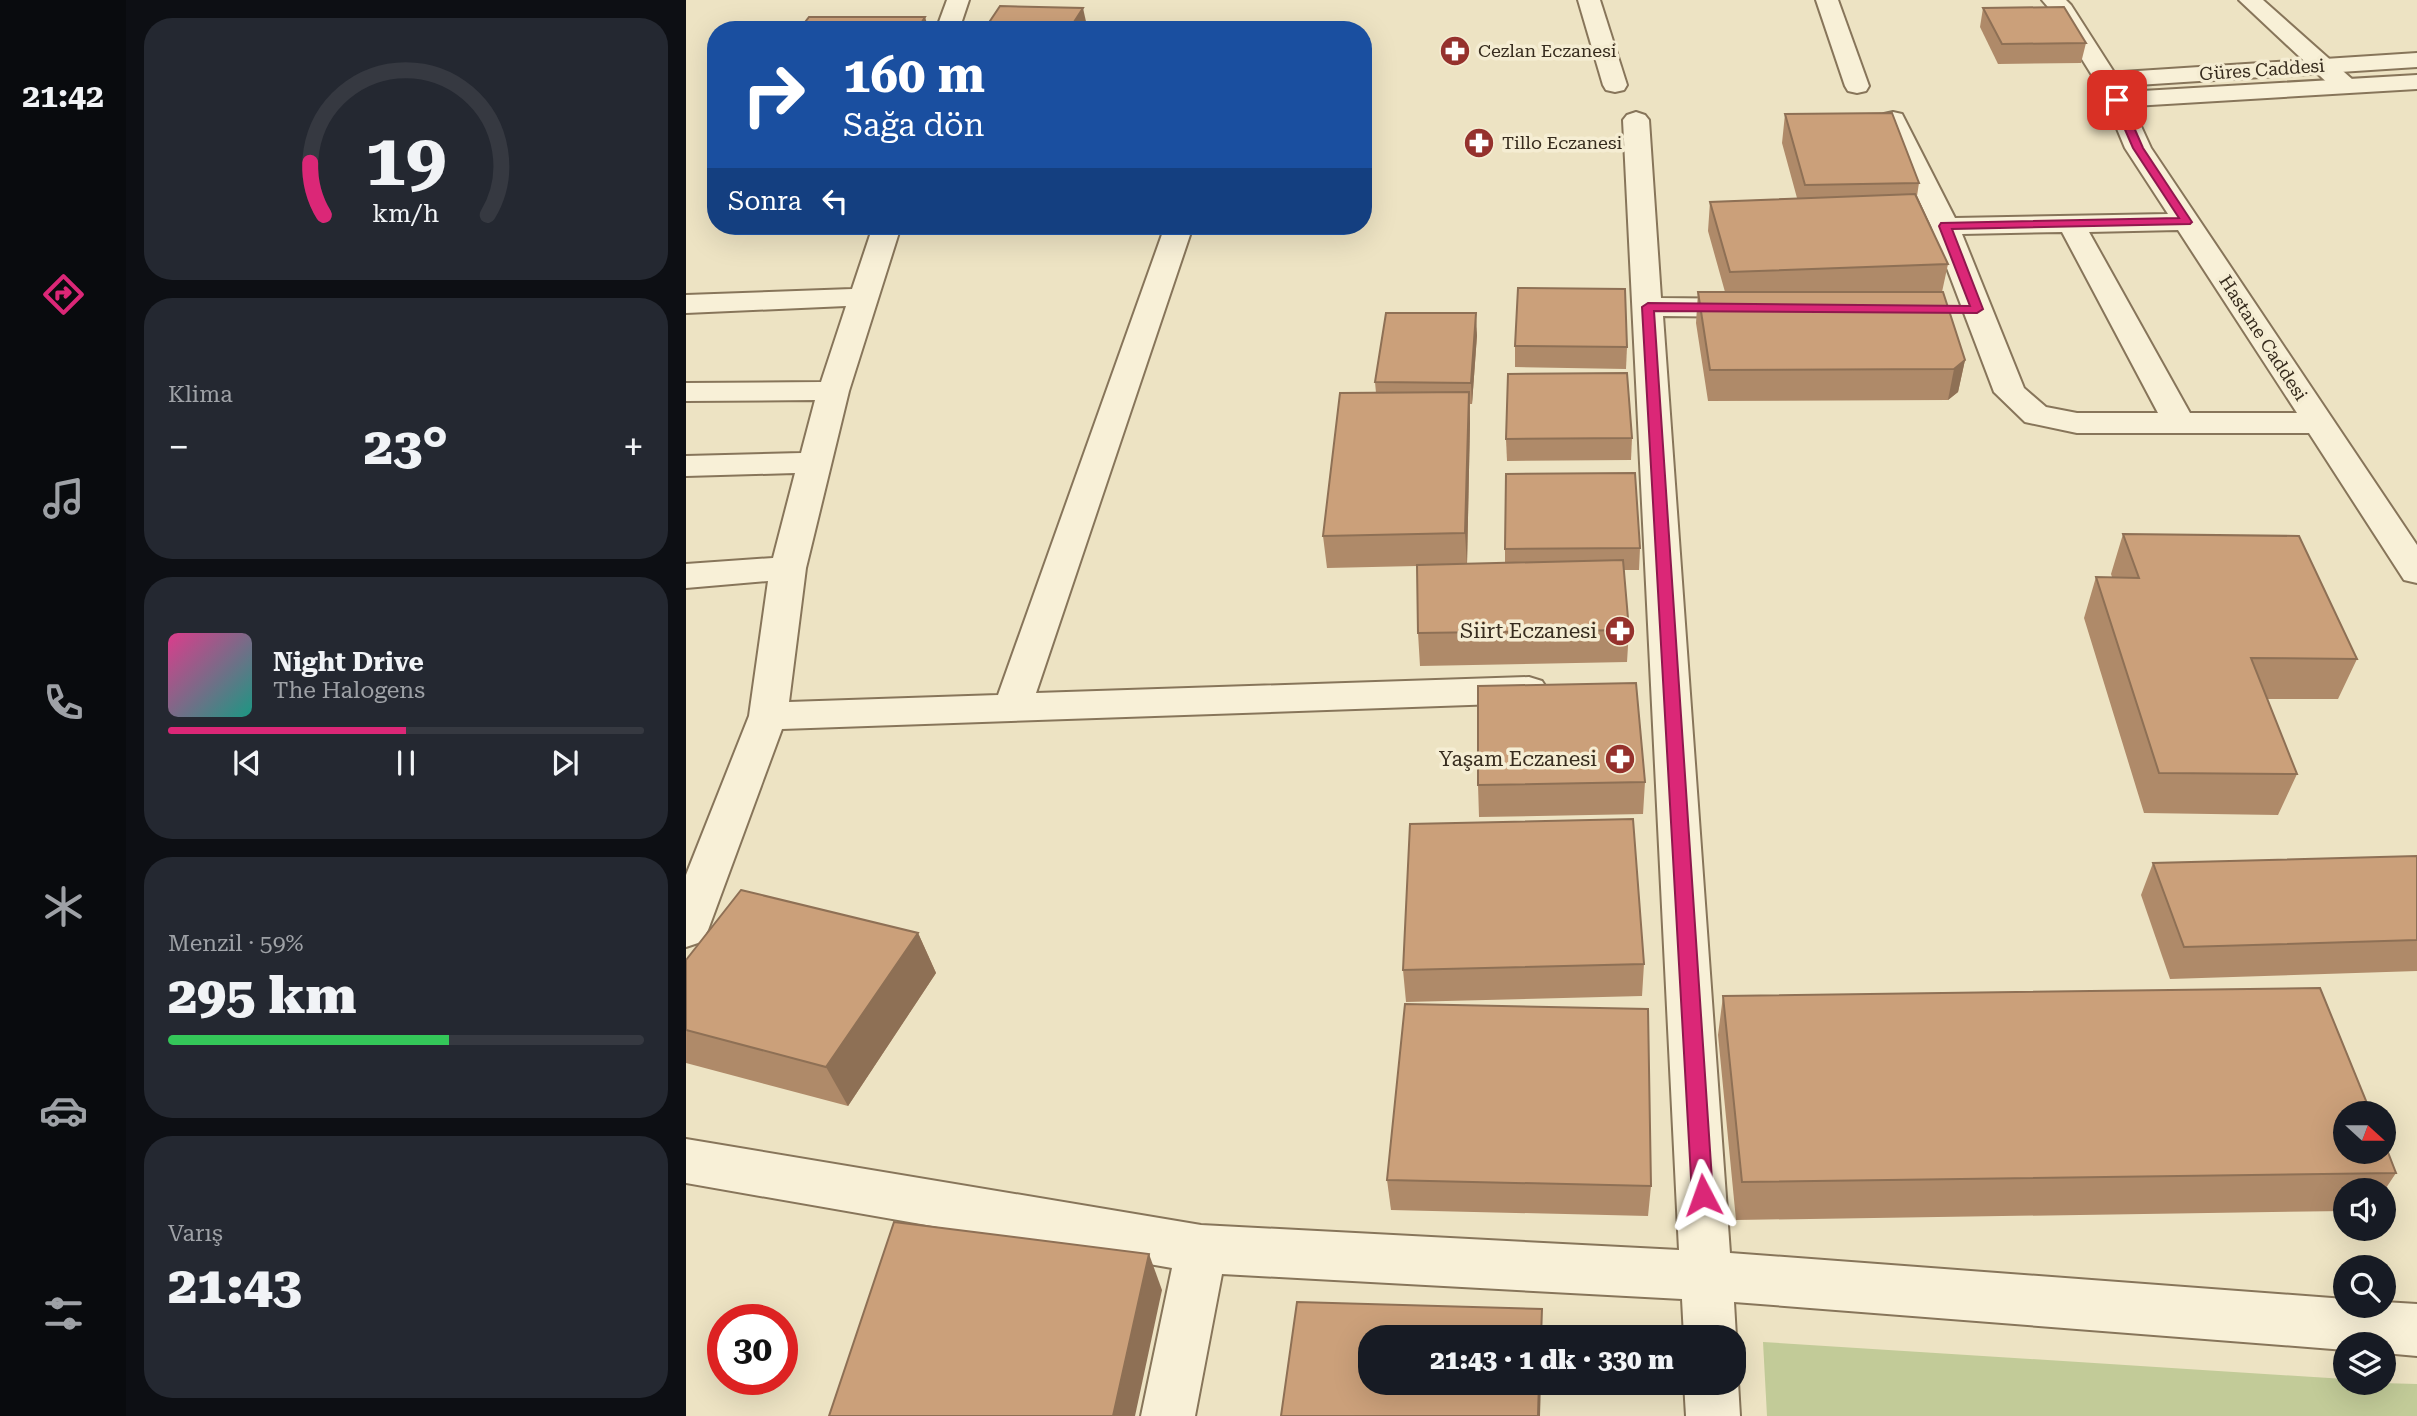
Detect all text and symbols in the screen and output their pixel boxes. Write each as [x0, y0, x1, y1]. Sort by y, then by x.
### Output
pharmacy icon: Cezlan Eczanesi [1438, 34, 1472, 68]
place label: Cezlan Eczanesi [1478, 40, 1617, 61]
text: 160 m [843, 47, 985, 104]
icon: right [728, 49, 819, 140]
street label: Güres Caddesi [2199, 55, 2326, 84]
pin [2087, 70, 2147, 130]
text: 21:42 [22, 77, 104, 115]
icon: arrive [2098, 81, 2136, 119]
text: Sağa dön [843, 106, 984, 144]
text: 19 [365, 118, 447, 203]
pharmacy icon: Tillo Eczanesi [1462, 126, 1496, 160]
place label: Tillo Eczanesi [1502, 132, 1622, 153]
icon: left [816, 182, 854, 220]
text: Sonra [728, 186, 802, 216]
text: km/h [373, 199, 439, 228]
icon: directions [39, 270, 88, 319]
street label: Hastane Caddesi [2215, 271, 2312, 405]
text: Klima [168, 381, 233, 408]
text: 23° [364, 416, 448, 477]
text: − [168, 425, 189, 469]
text: + [623, 425, 644, 469]
icon: music [39, 474, 88, 523]
pharmacy icon: Siirt Eczanesi [1603, 614, 1637, 648]
place label: Siirt Eczanesi [1460, 619, 1597, 643]
text: Night Drive [273, 647, 424, 677]
text: The Halogens [273, 677, 425, 704]
icon: phone [39, 678, 88, 727]
pharmacy icon: Yaşam Eczanesi [1603, 742, 1637, 776]
icon: previous [228, 744, 266, 782]
icon: pause [387, 744, 425, 782]
icon: next [546, 744, 584, 782]
place label: Yaşam Eczanesi [1439, 747, 1597, 771]
icon: climate [39, 882, 88, 931]
text: Menzil · 59% [168, 930, 304, 957]
text: 295 km [168, 965, 356, 1026]
icon: car [39, 1086, 88, 1135]
north arrow [2333, 1101, 2396, 1164]
map controls [2333, 1101, 2396, 1395]
position arrow [1666, 1158, 1740, 1232]
button: sound [2333, 1178, 2396, 1241]
text: Varış [168, 1220, 223, 1247]
text: 21:43 [168, 1255, 302, 1316]
button: search [2333, 1255, 2396, 1318]
icon: filters [39, 1289, 88, 1338]
speed limit sign: 30 [707, 1304, 798, 1395]
button: layers [2333, 1332, 2396, 1395]
text: 21:43 · 1 dk · 330 m [1430, 1345, 1674, 1375]

